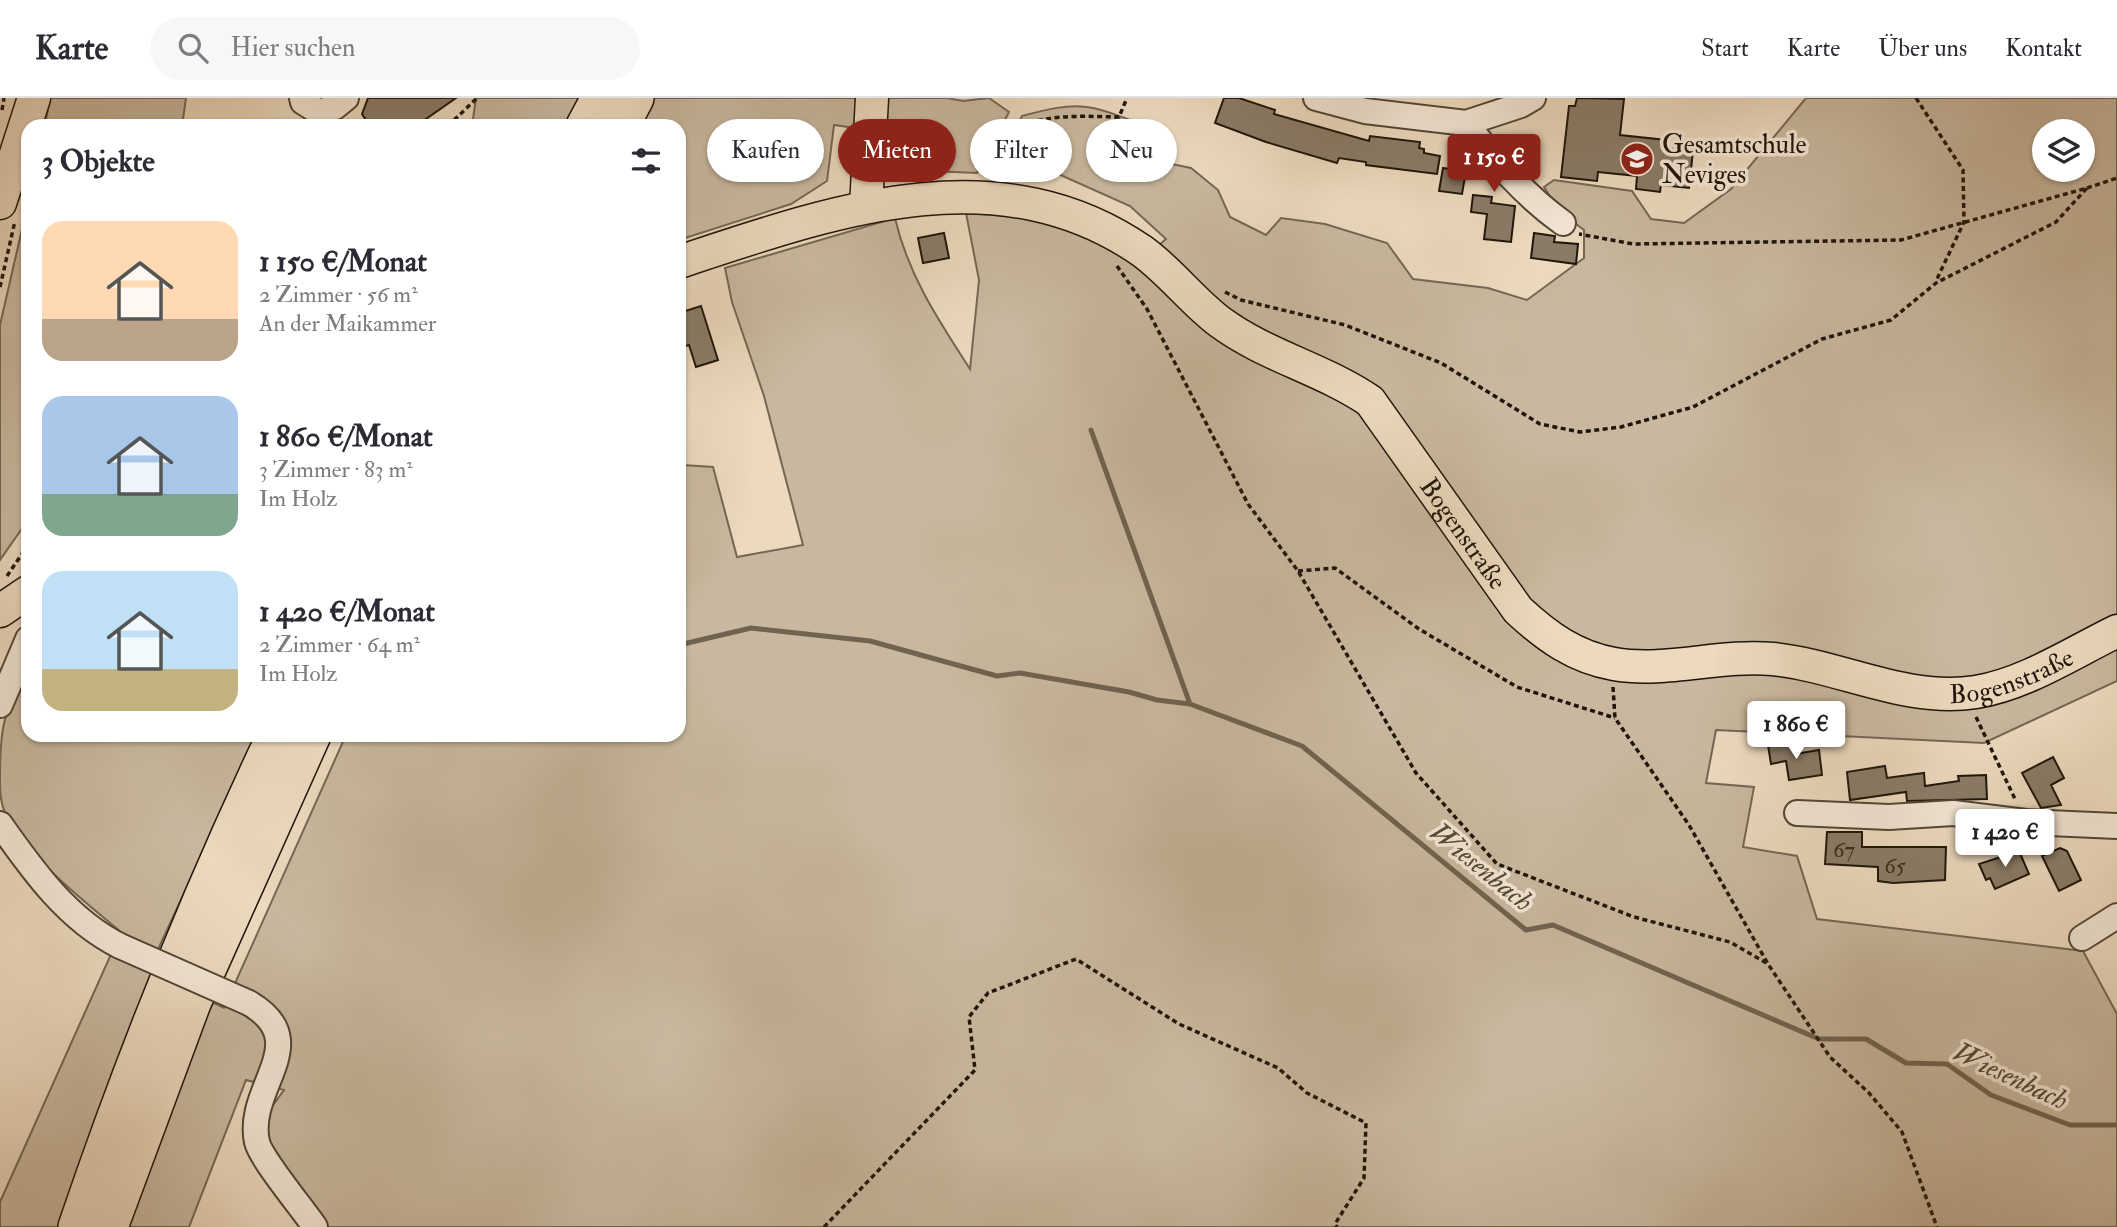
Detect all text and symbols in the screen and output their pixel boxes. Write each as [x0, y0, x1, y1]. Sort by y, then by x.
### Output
search box [150, 17, 640, 80]
text: Karte [35, 28, 108, 69]
icon: search [174, 29, 212, 67]
text: Hier suchen [230, 32, 355, 64]
text: Start [1701, 33, 1749, 64]
text: Karte [1787, 33, 1840, 64]
text: Über uns [1878, 33, 1967, 64]
text: Kontakt [2005, 33, 2082, 64]
chip: Kaufen [707, 119, 824, 182]
chip: Mieten [838, 119, 956, 182]
chip: Filter [970, 119, 1072, 182]
chip: Neu [1086, 119, 1177, 182]
map controls [2032, 119, 2095, 182]
button: layers [2032, 119, 2095, 182]
place label: Gesamtschule Neviges [1662, 129, 1807, 191]
pin: 1 150 € [1429, 134, 1559, 194]
school or university icon: Gesamtschule Neviges [1618, 140, 1656, 178]
icon: filters [627, 142, 665, 180]
text: 1 150 € [1463, 142, 1525, 171]
text: 3 Objekte [42, 143, 155, 180]
text: 1 150 €/Monat [259, 243, 427, 280]
icon: home [98, 249, 182, 333]
text: 2 Zimmer · 56 m² [259, 280, 418, 309]
text: An der Maikammer [259, 309, 436, 338]
text: 1 860 €/Monat [259, 418, 433, 455]
icon: home [98, 424, 182, 508]
text: 3 Zimmer · 83 m² [259, 455, 413, 484]
street label: Bogenstraße [1412, 472, 1513, 596]
text: Im Holz [259, 484, 338, 513]
text: 1 420 €/Monat [259, 593, 435, 630]
icon: home [98, 599, 182, 683]
text: 2 Zimmer · 64 m² [259, 630, 420, 659]
street label: Bogenstraße [1949, 642, 2079, 711]
text: Im Holz [259, 659, 338, 688]
pin: 1 860 € [1731, 702, 1861, 761]
text: 1 860 € [1763, 709, 1829, 738]
pin: 1 420 € [1940, 810, 2070, 869]
water label: Wiesenbach [1422, 815, 1540, 919]
text: 1 420 € [1971, 817, 2039, 846]
house number: 67 [1833, 835, 1856, 864]
house number: 65 [1884, 851, 1906, 880]
water label: Wiesenbach [1947, 1035, 2073, 1118]

